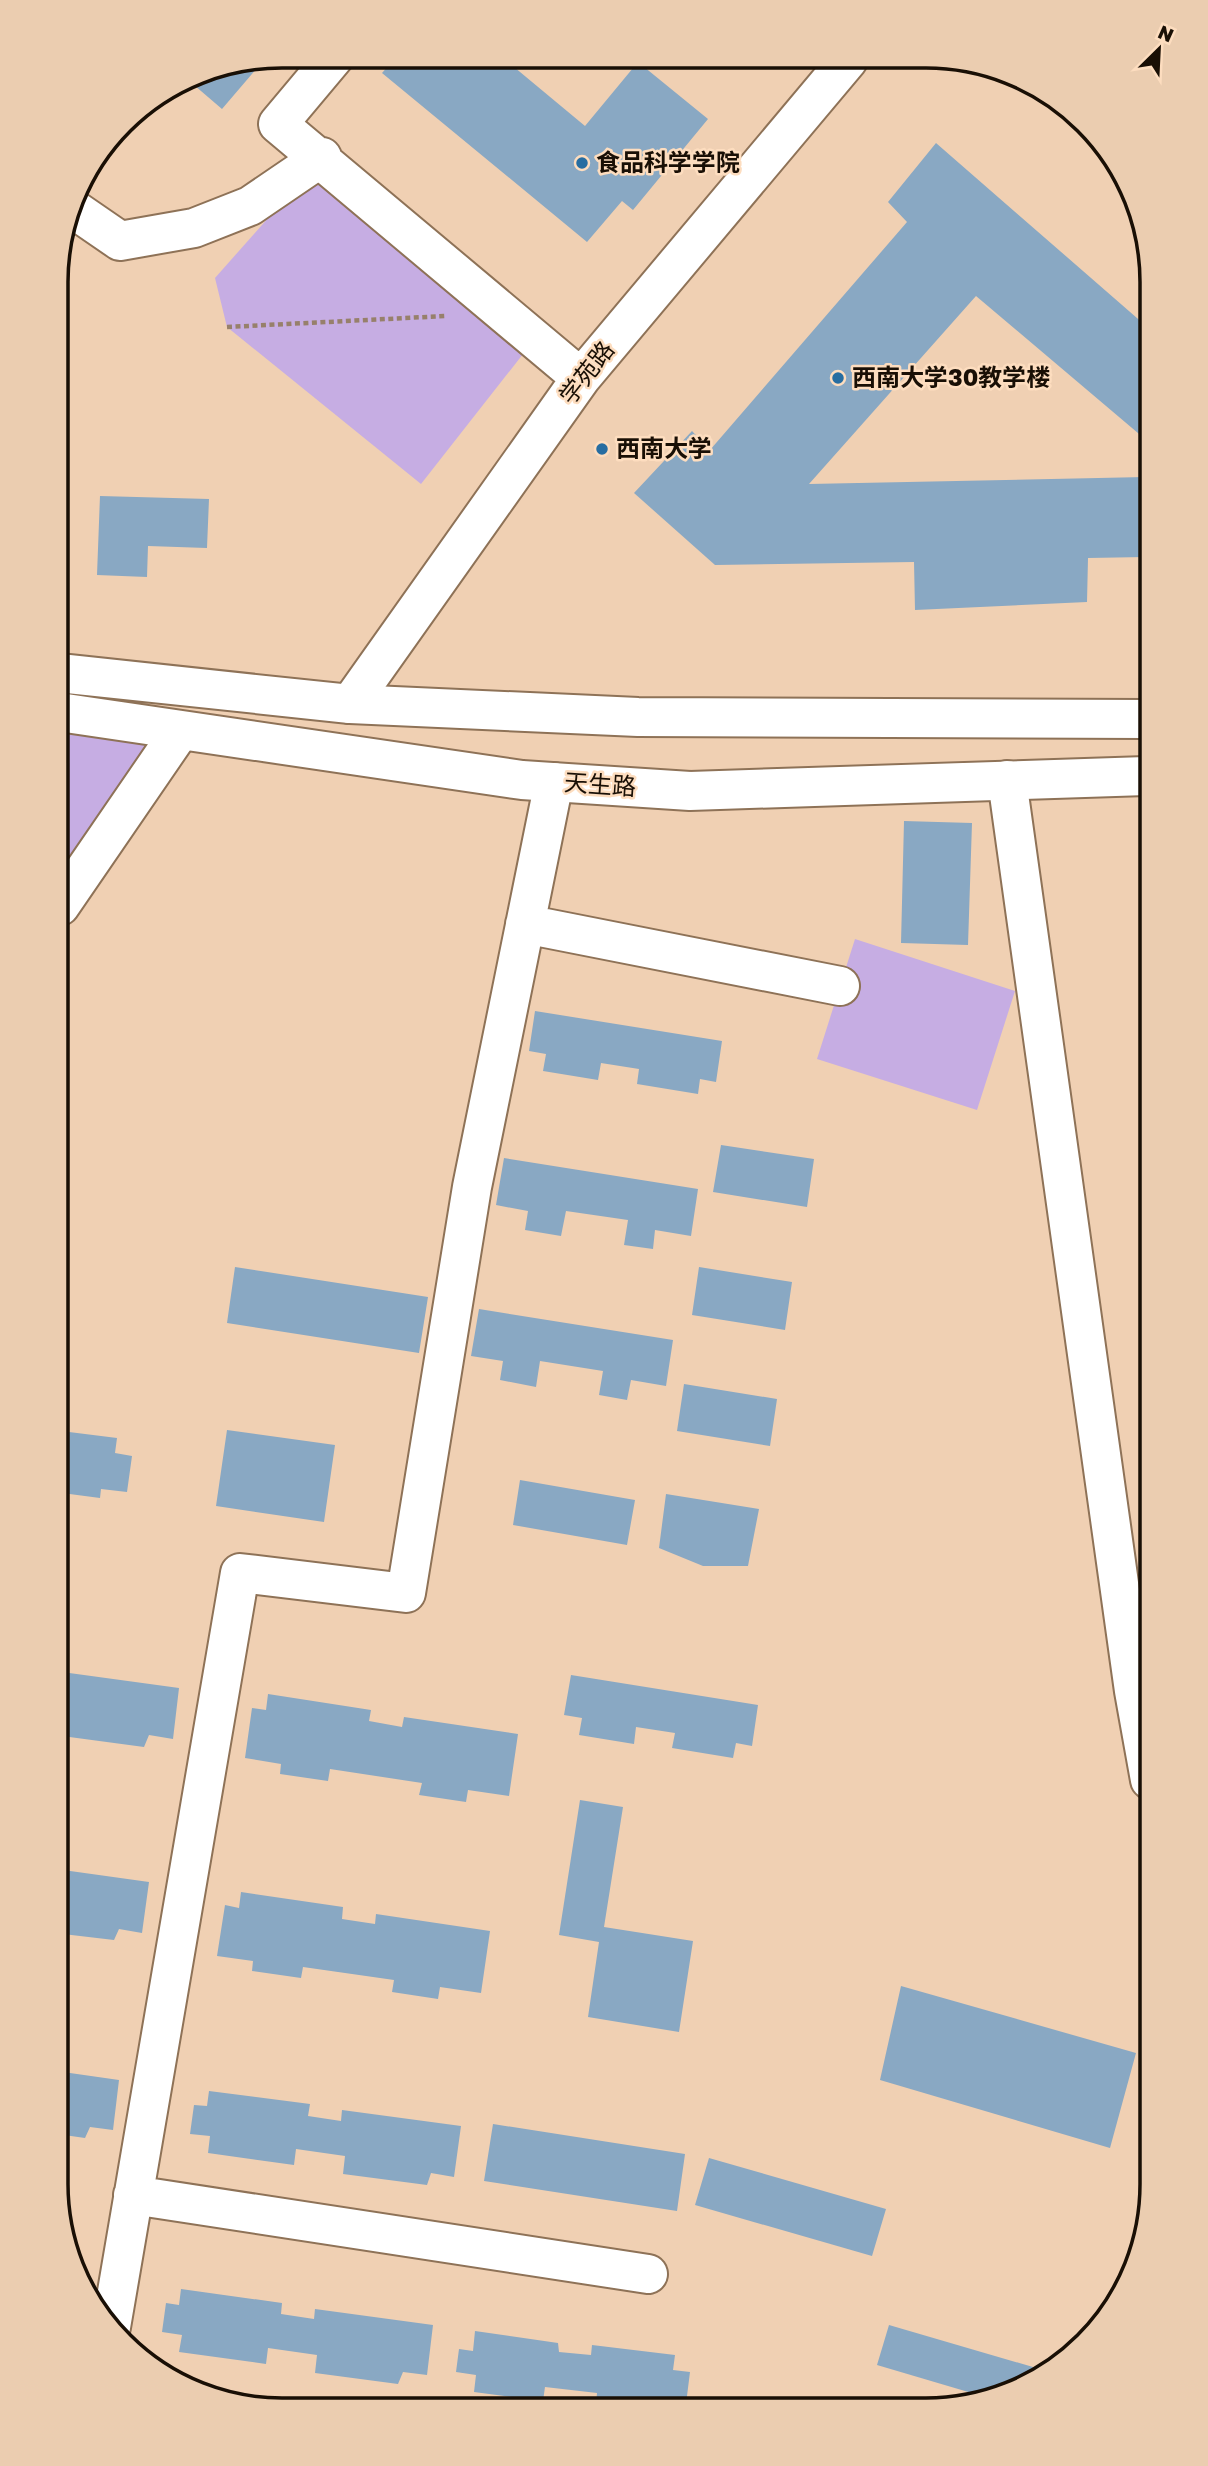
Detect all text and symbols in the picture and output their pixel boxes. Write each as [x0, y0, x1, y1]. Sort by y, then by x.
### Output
north arrow [1124, 14, 1194, 84]
text: N [1155, 20, 1177, 46]
place label: 食品科学学院 [596, 147, 740, 176]
marker: 食品科学学院 [574, 155, 590, 171]
street label: 学苑路 [552, 335, 619, 409]
place label: 西南大学30教学楼 [852, 362, 1050, 391]
marker: 西南大学30教学楼 [830, 370, 846, 386]
place label: 西南大学 [616, 433, 712, 462]
marker: 西南大学 [594, 441, 610, 457]
street label: 天生路 [563, 767, 637, 800]

